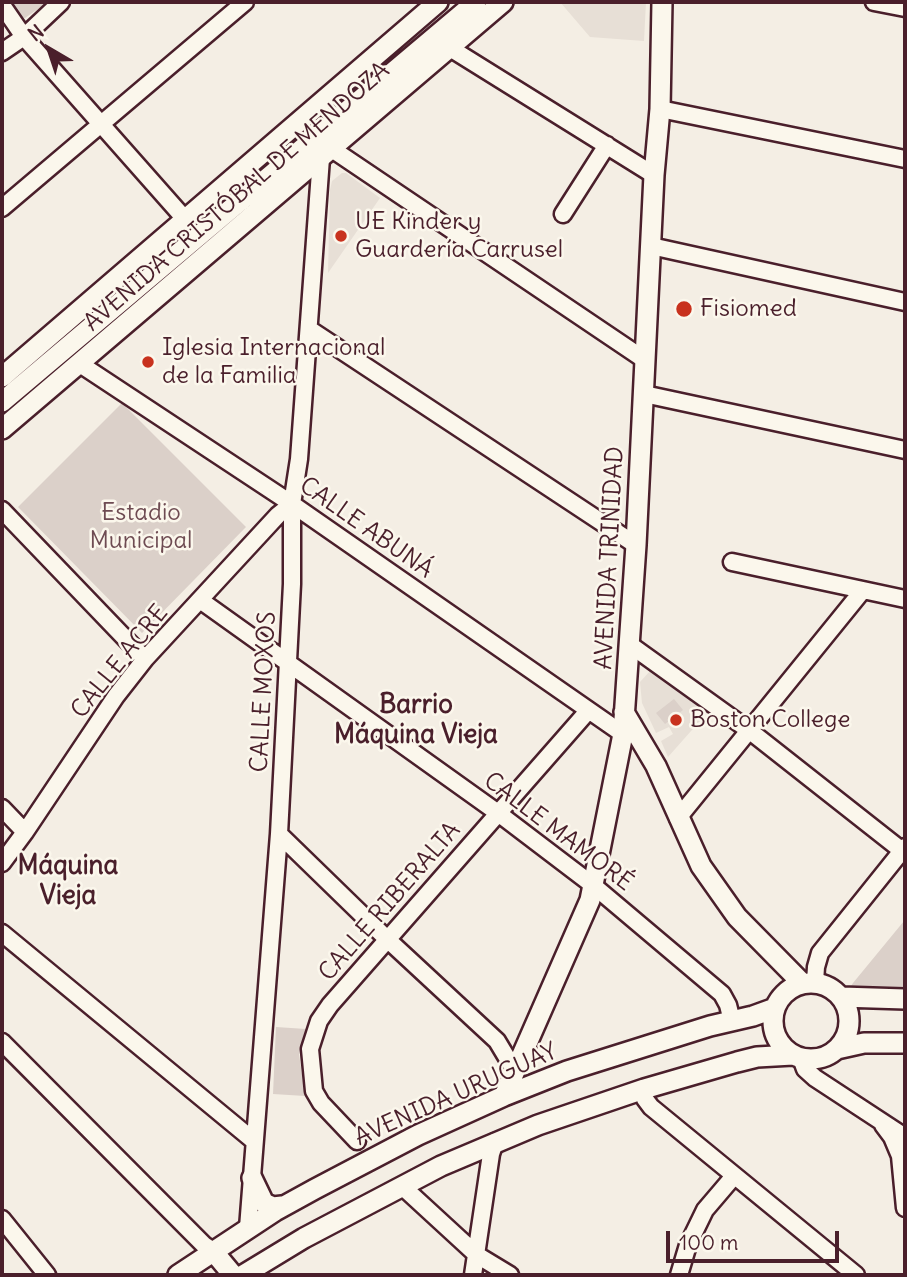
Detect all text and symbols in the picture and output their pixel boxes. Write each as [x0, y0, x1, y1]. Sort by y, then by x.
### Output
north arrow [14, 14, 84, 84]
text: N [23, 19, 48, 46]
street label: AVENIDA CRISTÓBAL DE MENDOZA [78, 56, 396, 338]
place label: UE Kinder y Guardería Carrusel [355, 208, 563, 264]
marker: UE Kinder y Guardería Carrusel [333, 228, 349, 244]
place label: Fisiomed [700, 295, 797, 323]
marker: Fisiomed [674, 299, 694, 319]
place label: Iglesia Internacional de la Familia [162, 334, 385, 390]
marker: Iglesia Internacional de la Familia [140, 354, 156, 370]
street label: AVENIDA TRINIDAD [590, 446, 630, 670]
street label: CALLE ABUNÁ [294, 471, 438, 585]
park label: Estadio Municipal [90, 499, 192, 555]
street label: CALLE ACRE [65, 599, 175, 725]
street label: CALLE MOXOS [245, 611, 283, 773]
district label: Barrio Máquina Vieja [334, 690, 498, 752]
place label: Boston College [690, 706, 850, 734]
marker: Boston College [668, 712, 684, 728]
street label: CALLE MAMORÉ [478, 766, 638, 898]
street label: CALLE RIBERALTA [313, 817, 467, 987]
district label: Máquina Vieja [18, 851, 118, 912]
street label: AVENIDA URUGUAY [350, 1037, 562, 1153]
scale bar [669, 1218, 842, 1262]
text: 100 m [679, 1229, 738, 1256]

